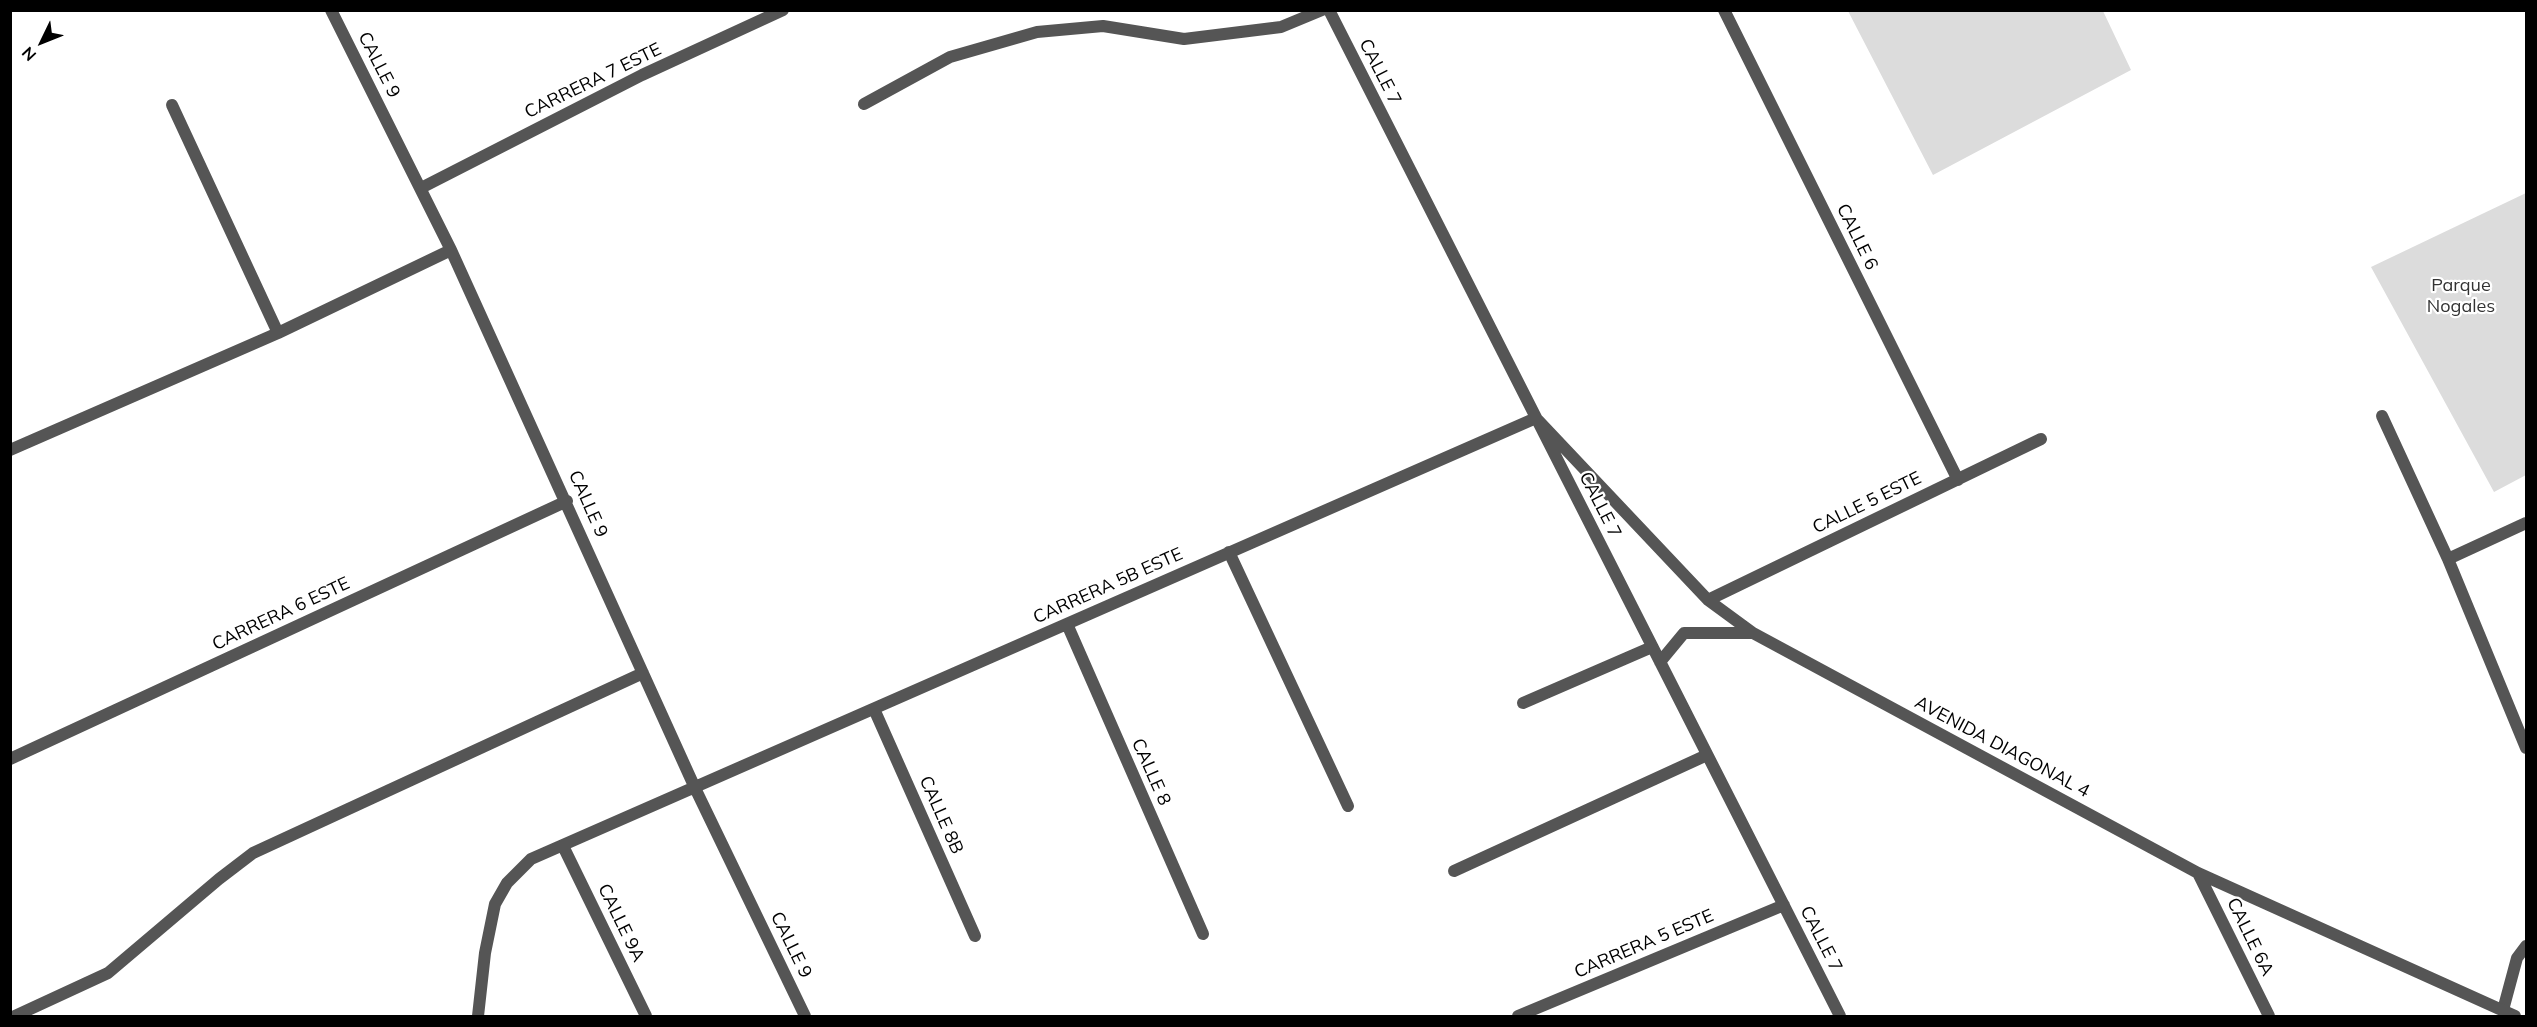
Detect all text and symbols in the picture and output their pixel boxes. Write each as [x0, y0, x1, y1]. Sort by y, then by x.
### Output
north arrow [12, 12, 72, 72]
street label: CALLE 9 [353, 28, 405, 102]
street label: CALLE 7 [1354, 35, 1406, 109]
street label: CARRERA 7 ESTE [521, 39, 665, 123]
text: N [17, 43, 40, 66]
street label: CALLE 6 [1832, 200, 1882, 274]
park label: Parque Nogales [2427, 275, 2495, 318]
street label: CALLE 9 [564, 467, 612, 541]
street label: CALLE 5 ESTE [1809, 467, 1925, 539]
street label: CALLE 7 [1574, 468, 1626, 542]
street label: CARRERA 5B ESTE [1030, 543, 1186, 629]
street label: CARRERA 6 ESTE [209, 573, 353, 655]
street label: AVENIDA DIAGONAL 4 [1911, 692, 2093, 802]
street label: CALLE 8 [1127, 735, 1175, 809]
street label: CALLE 8B [914, 773, 968, 857]
street label: CALLE 9A [593, 880, 649, 966]
street label: CALLE 6A [2222, 894, 2278, 980]
street label: CALLE 7 [1795, 902, 1847, 976]
street label: CARRERA 5 ESTE [1571, 905, 1717, 983]
street label: CALLE 9 [766, 908, 816, 982]

